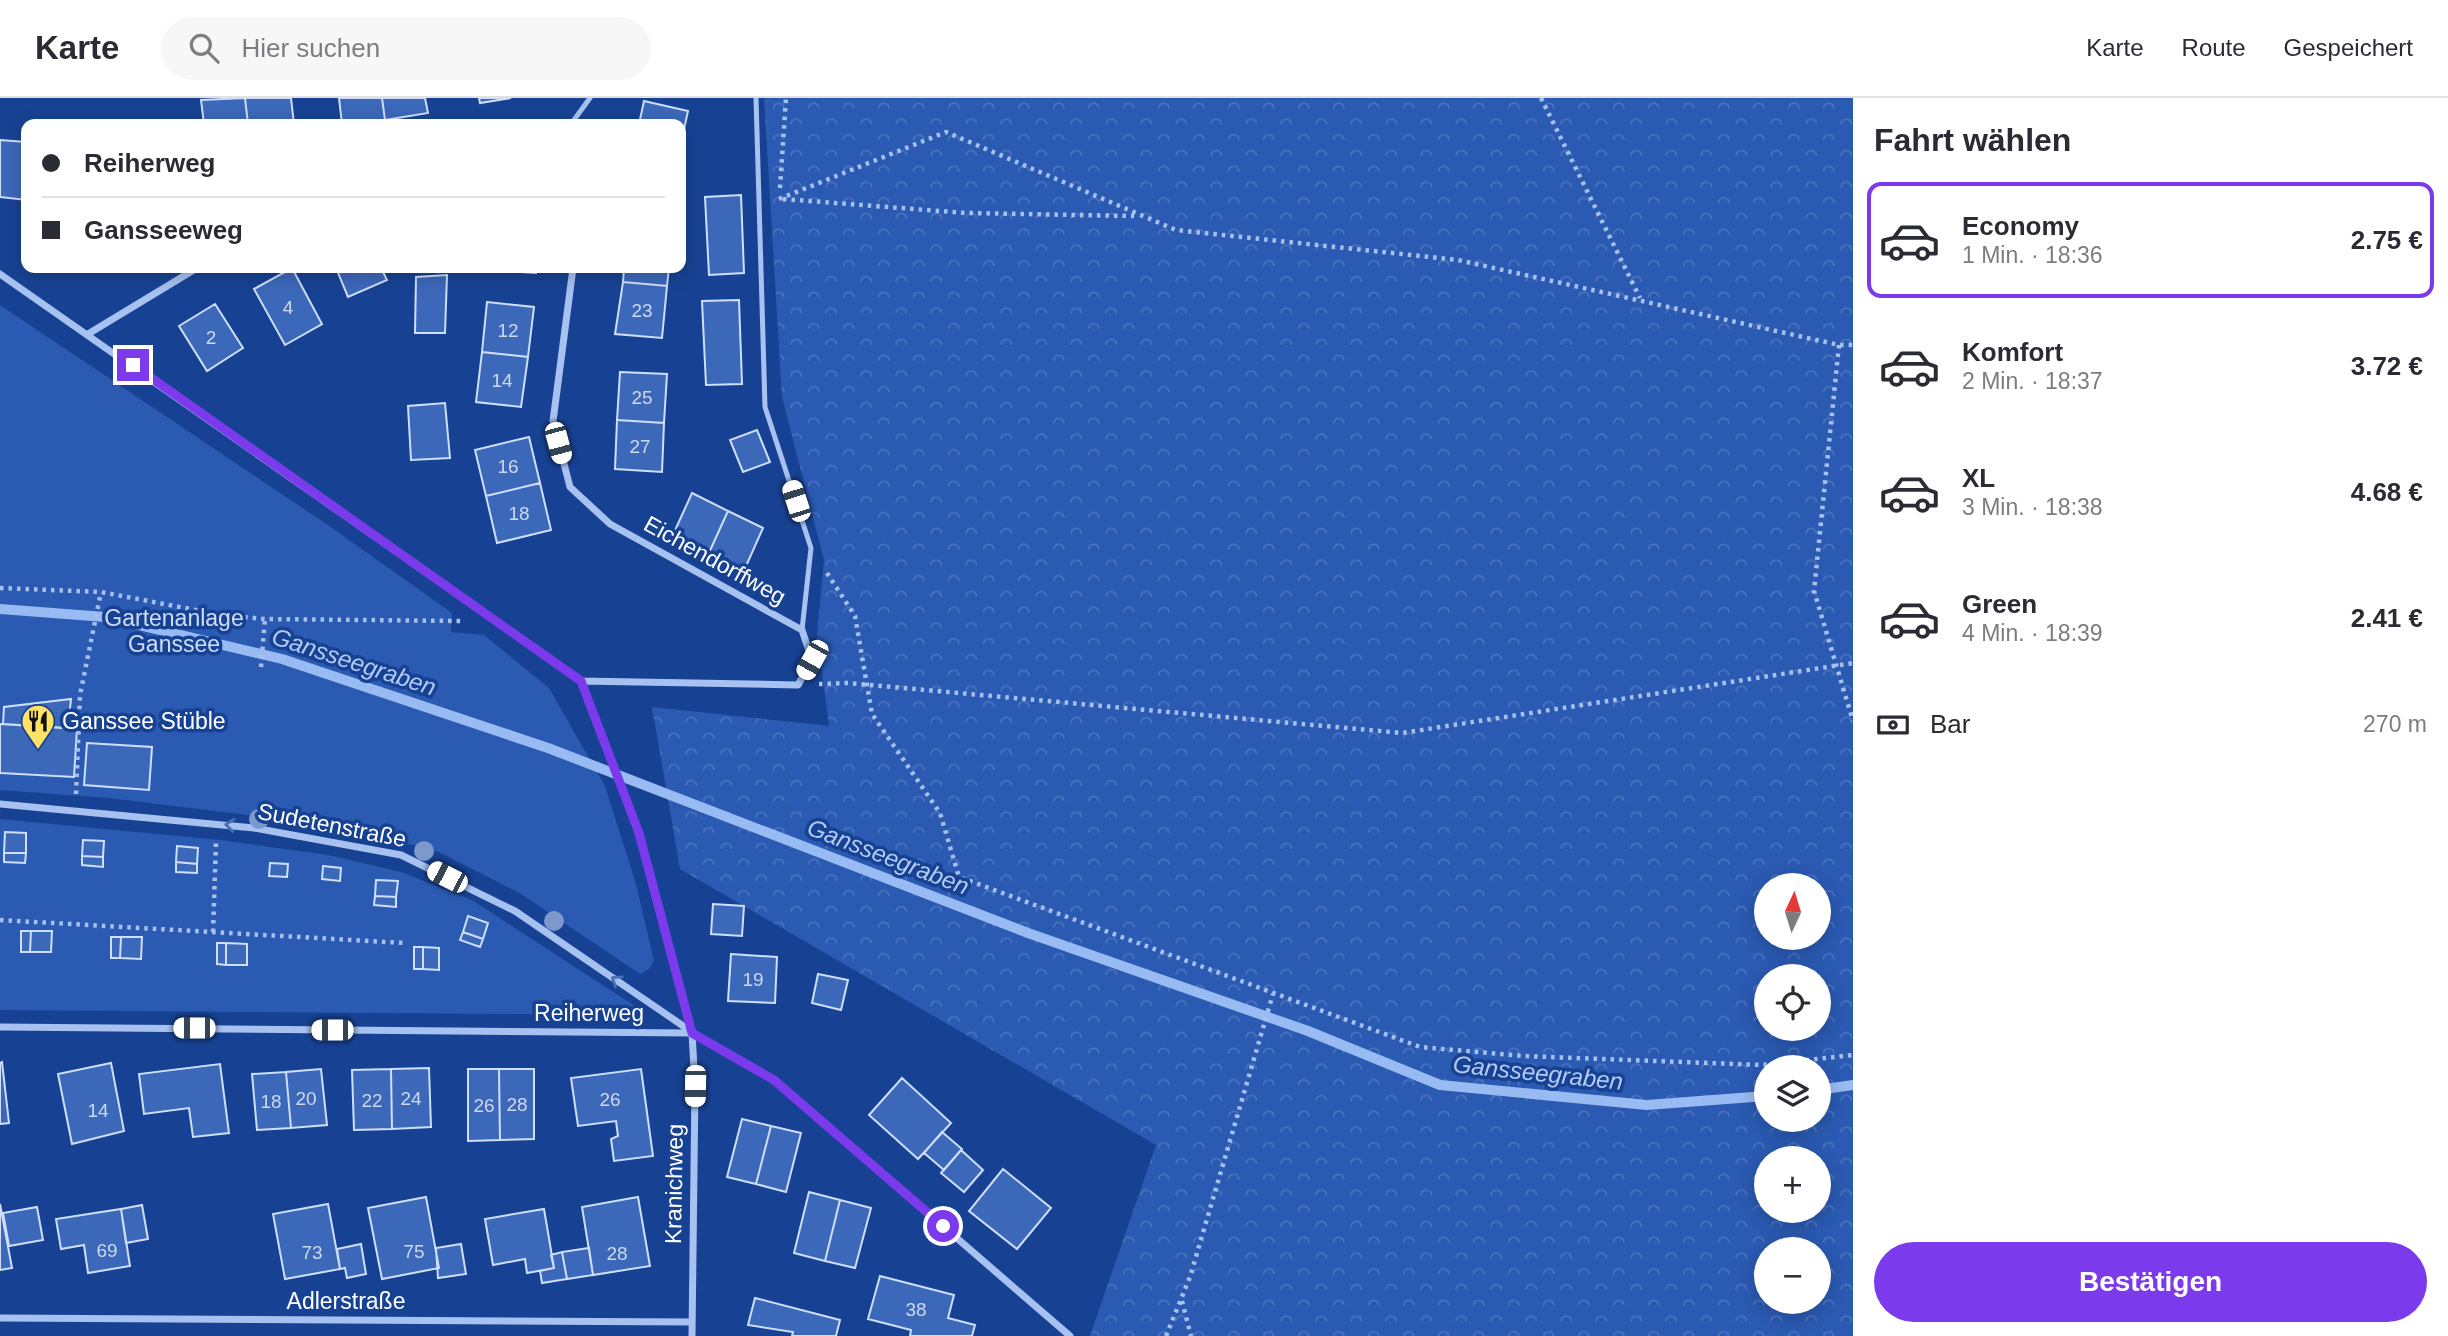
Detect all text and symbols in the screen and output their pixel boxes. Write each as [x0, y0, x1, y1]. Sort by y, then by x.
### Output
search box [161, 17, 651, 80]
text: Karte [35, 29, 119, 66]
icon: search [185, 29, 223, 67]
text: Hier suchen [241, 33, 380, 63]
text: Karte [2086, 34, 2144, 61]
text: Route [2182, 34, 2246, 61]
text: Gespeichert [2284, 34, 2413, 61]
text: Fahrt wählen [1874, 122, 2071, 158]
text: Reiherweg [84, 148, 216, 178]
icon: car [1878, 209, 1941, 272]
text: Economy [1962, 211, 2079, 241]
text: Gansseeweg [84, 215, 243, 245]
text: 2.75 € [2351, 225, 2423, 255]
text: 1 Min. · 18:36 [1962, 242, 2103, 268]
house number: 4 [283, 297, 294, 318]
house number: 23 [631, 300, 653, 321]
house number: 12 [497, 320, 519, 341]
house number: 2 [206, 327, 216, 348]
icon: car [1878, 335, 1941, 398]
text: Komfort [1962, 337, 2063, 367]
route end [117, 349, 149, 381]
text: 3.72 € [2351, 351, 2423, 381]
text: 2 Min. · 18:37 [1962, 368, 2103, 394]
house number: 14 [491, 370, 513, 391]
house number: 25 [631, 387, 653, 408]
car [543, 420, 574, 466]
house number: 27 [629, 436, 651, 457]
house number: 16 [497, 456, 519, 477]
icon: car [1878, 461, 1941, 524]
text: XL [1962, 463, 1995, 493]
text: 4.68 € [2351, 477, 2423, 507]
car [780, 478, 813, 524]
text: 3 Min. · 18:38 [1962, 494, 2103, 520]
house number: 18 [508, 503, 530, 524]
street label: Eichendorffweg [640, 510, 790, 610]
icon: car [1878, 587, 1941, 650]
text: Green [1962, 589, 2037, 619]
text: 2.41 € [2351, 603, 2423, 633]
park label: Gartenanlage Ganssee [104, 605, 244, 657]
text: 4 Min. · 18:39 [1962, 620, 2103, 646]
water label: Gansseegraben [269, 622, 440, 701]
car [793, 637, 832, 683]
restaurant icon: Ganssee Stüble [19, 702, 57, 751]
icon: cash [1874, 706, 1912, 744]
place label: Ganssee Stüble [62, 708, 226, 734]
text: Bar [1930, 709, 1970, 739]
text: 270 m [2363, 711, 2427, 737]
street label: Sudetenstraße [255, 798, 409, 852]
water label: Gansseegraben [804, 813, 973, 900]
one-way arrow [224, 818, 235, 833]
car [424, 858, 471, 896]
north arrow [1754, 873, 1830, 950]
map controls [1754, 873, 1831, 1314]
button: locate [1754, 964, 1831, 1041]
house number: 19 [742, 969, 764, 990]
one-way arrow [611, 976, 624, 988]
street label: Reiherweg [534, 1000, 644, 1026]
car [174, 1018, 216, 1039]
car [312, 1020, 354, 1041]
water label: Gansseegraben [1452, 1050, 1624, 1095]
button: layers [1754, 1055, 1831, 1132]
car [685, 1065, 706, 1107]
house number: 20 [295, 1088, 317, 1109]
house number: 24 [400, 1088, 422, 1109]
house number: 26 [599, 1089, 621, 1110]
house number: 22 [361, 1090, 383, 1111]
house number: 18 [260, 1091, 282, 1112]
house number: 28 [506, 1094, 528, 1115]
house number: 26 [473, 1095, 495, 1116]
house number: 14 [87, 1100, 109, 1121]
street label: Kranichweg [660, 1124, 688, 1244]
button: + [1754, 1146, 1831, 1223]
route start [927, 1210, 959, 1242]
button: − [1754, 1237, 1831, 1314]
house number: 69 [96, 1240, 118, 1261]
house number: 75 [403, 1241, 425, 1262]
house number: 73 [301, 1242, 323, 1263]
button: Bestätigen [1874, 1242, 2427, 1322]
house number: 28 [606, 1243, 628, 1264]
street label: Adlerstraße [287, 1288, 405, 1314]
house number: 38 [905, 1299, 927, 1320]

